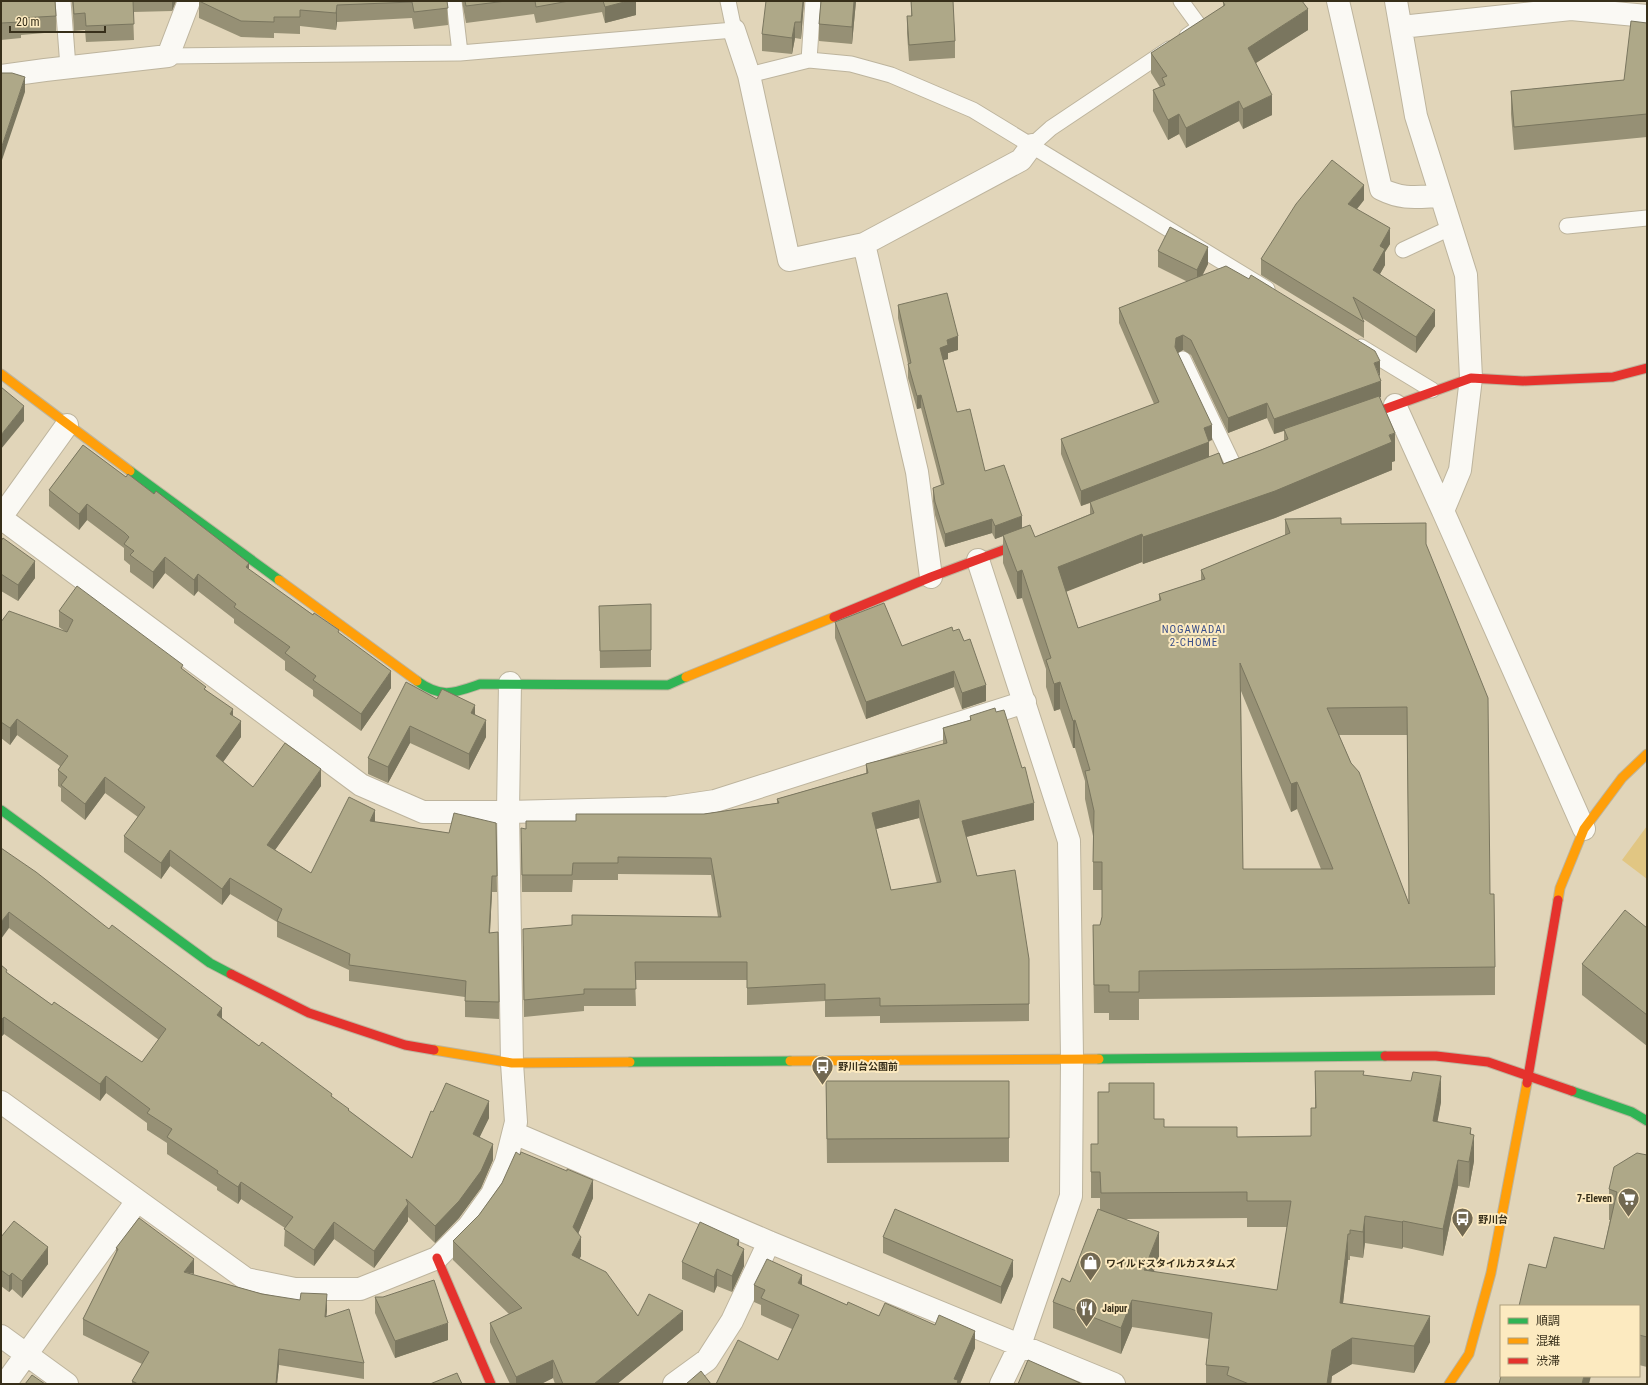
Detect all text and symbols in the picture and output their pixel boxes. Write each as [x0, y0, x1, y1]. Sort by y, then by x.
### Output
scale bar [10, 8, 105, 34]
text: 20 m [16, 15, 40, 29]
district label: NOGAWADAI 2-CHOME [1162, 623, 1226, 649]
bus stop icon: 野川台公園前 [810, 1053, 836, 1086]
place label: 野川台公園前 [838, 1061, 898, 1072]
supermarket icon: 7-Eleven [1615, 1185, 1641, 1218]
place label: 7-Eleven [1577, 1193, 1612, 1204]
bus stop icon: 野川台 [1449, 1206, 1475, 1239]
place label: 野川台 [1478, 1214, 1508, 1225]
shop icon: ワイルドスタイルカスタムズ [1077, 1250, 1103, 1283]
place label: ワイルドスタイルカスタムズ [1106, 1258, 1236, 1269]
restaurant icon: Jaipur [1073, 1295, 1099, 1328]
place label: Jaipur [1102, 1303, 1128, 1314]
legend [1500, 1305, 1640, 1377]
text: 順調 [1536, 1314, 1560, 1328]
text: 混雑 [1536, 1334, 1560, 1348]
text: 渋滞 [1536, 1354, 1560, 1368]

